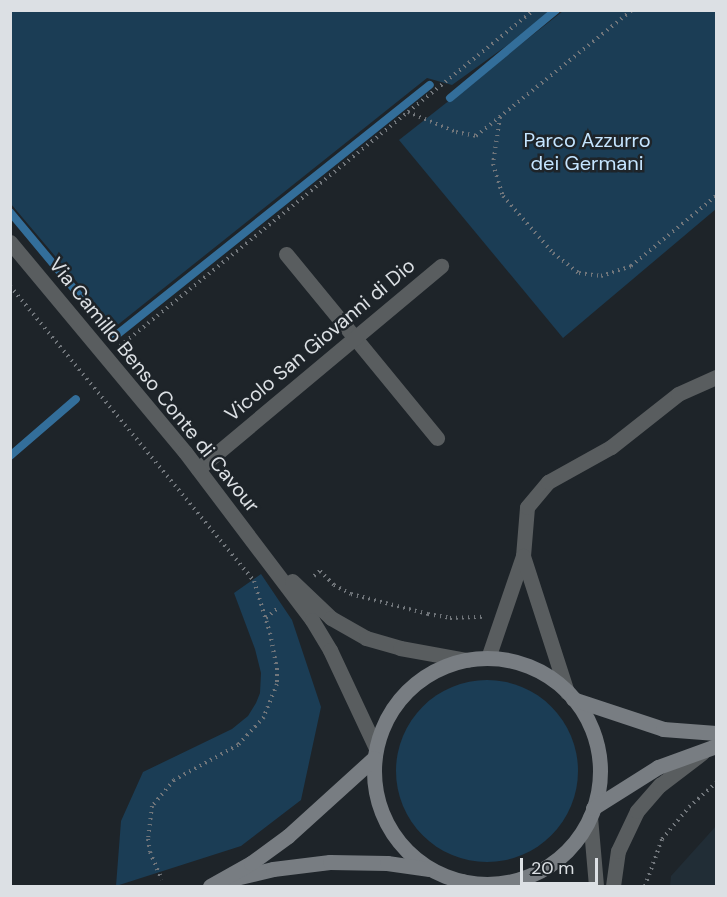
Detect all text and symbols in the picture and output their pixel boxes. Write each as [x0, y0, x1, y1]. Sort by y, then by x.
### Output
park label: Parco Azzurro dei Germani [524, 129, 650, 176]
street label: Via Camillo Benso Conte di Cavour [44, 253, 264, 517]
street label: Vicolo San Giovanni di Dio [220, 253, 420, 427]
scale bar [523, 846, 601, 884]
text: 20 m [531, 856, 574, 880]

